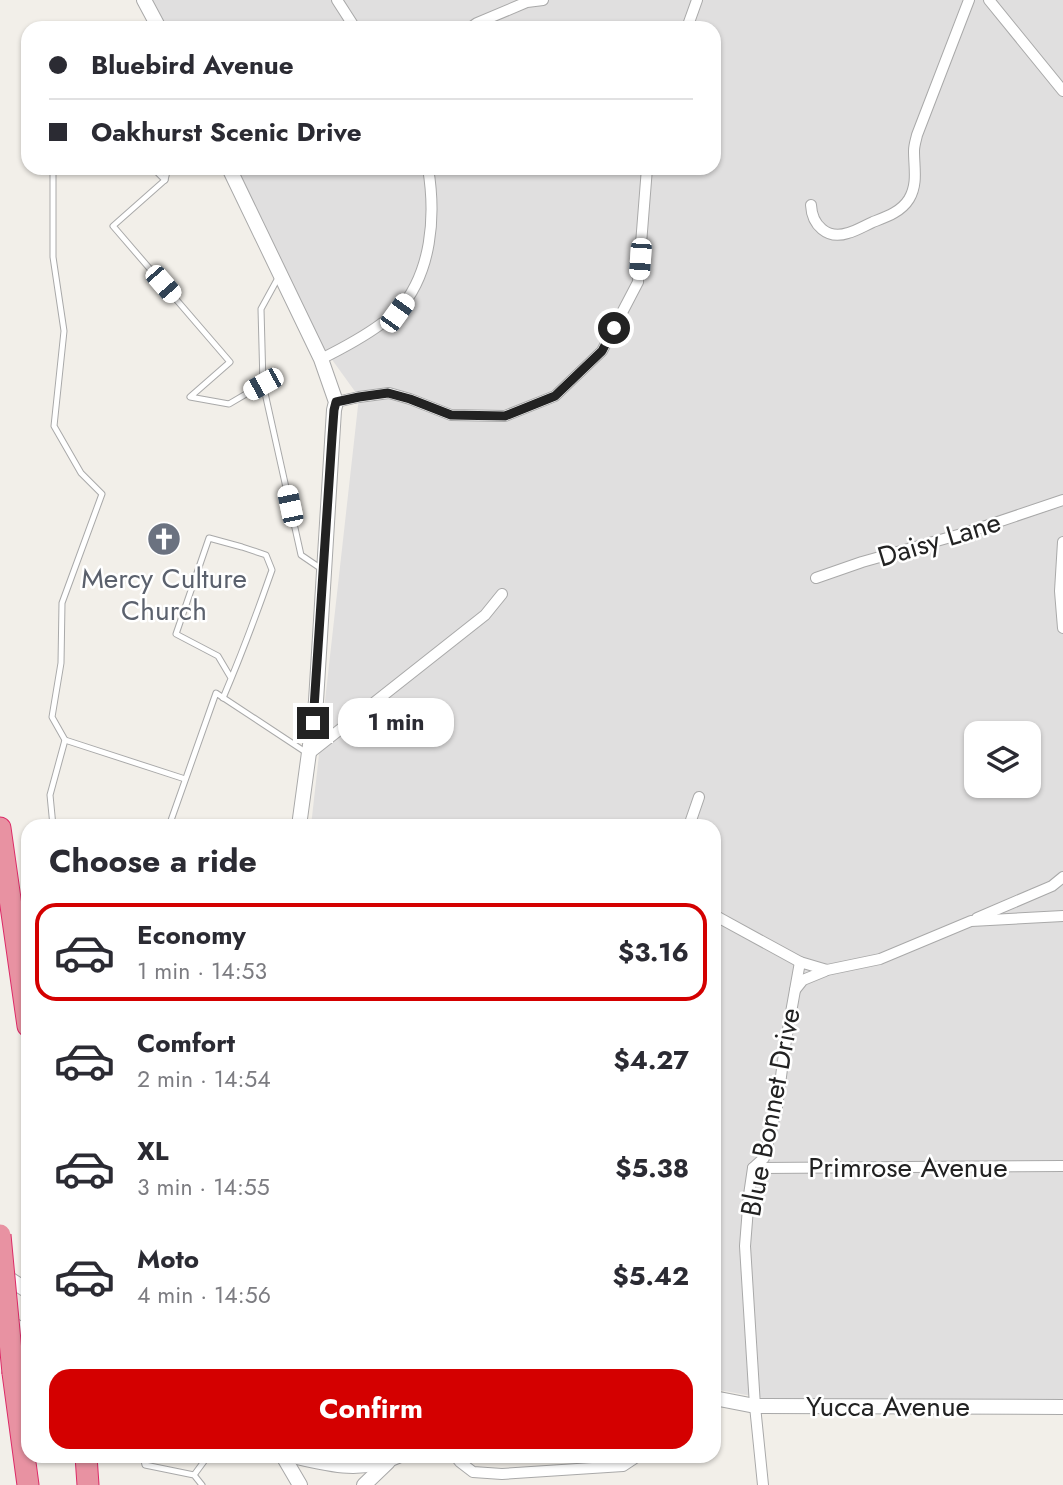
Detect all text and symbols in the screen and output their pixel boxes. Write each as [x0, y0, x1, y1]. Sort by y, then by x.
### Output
text: Bluebird Avenue [91, 46, 294, 84]
text: Oakhurst Scenic Drive [91, 113, 362, 151]
car [629, 237, 652, 281]
car [142, 261, 185, 307]
car [377, 290, 418, 336]
route start [598, 312, 630, 344]
car [240, 365, 287, 403]
car [276, 483, 305, 529]
street label: Daisy Lane [873, 501, 1006, 578]
church icon: Mercy Culture Church [145, 520, 183, 558]
place label: Mercy Culture Church [81, 558, 247, 631]
callout: 1 min [338, 698, 453, 748]
text: 1 min [367, 705, 425, 739]
route end [297, 707, 329, 739]
map controls [964, 721, 1041, 798]
button: layers [964, 721, 1041, 798]
text: Choose a ride [49, 838, 257, 884]
text: Economy [137, 916, 246, 954]
icon: car [53, 921, 116, 984]
text: $3.16 [618, 933, 689, 971]
text: 1 min · 14:53 [137, 954, 267, 988]
street label: Blue Bonnet Drive [730, 1004, 811, 1220]
text: Comfort [137, 1024, 235, 1062]
icon: car [53, 1029, 116, 1092]
text: $4.27 [614, 1041, 689, 1079]
text: 2 min · 14:54 [137, 1062, 271, 1096]
text: XL [137, 1132, 169, 1170]
icon: car [53, 1137, 116, 1200]
street label: Primrose Avenue [808, 1147, 1008, 1188]
text: $5.38 [615, 1149, 689, 1187]
text: 3 min · 14:55 [137, 1170, 270, 1204]
text: Moto [137, 1240, 199, 1278]
icon: car [53, 1245, 116, 1308]
text: $5.42 [612, 1257, 689, 1295]
text: 4 min · 14:56 [137, 1278, 271, 1312]
button: Confirm [49, 1369, 693, 1449]
street label: Yucca Avenue [806, 1386, 970, 1427]

